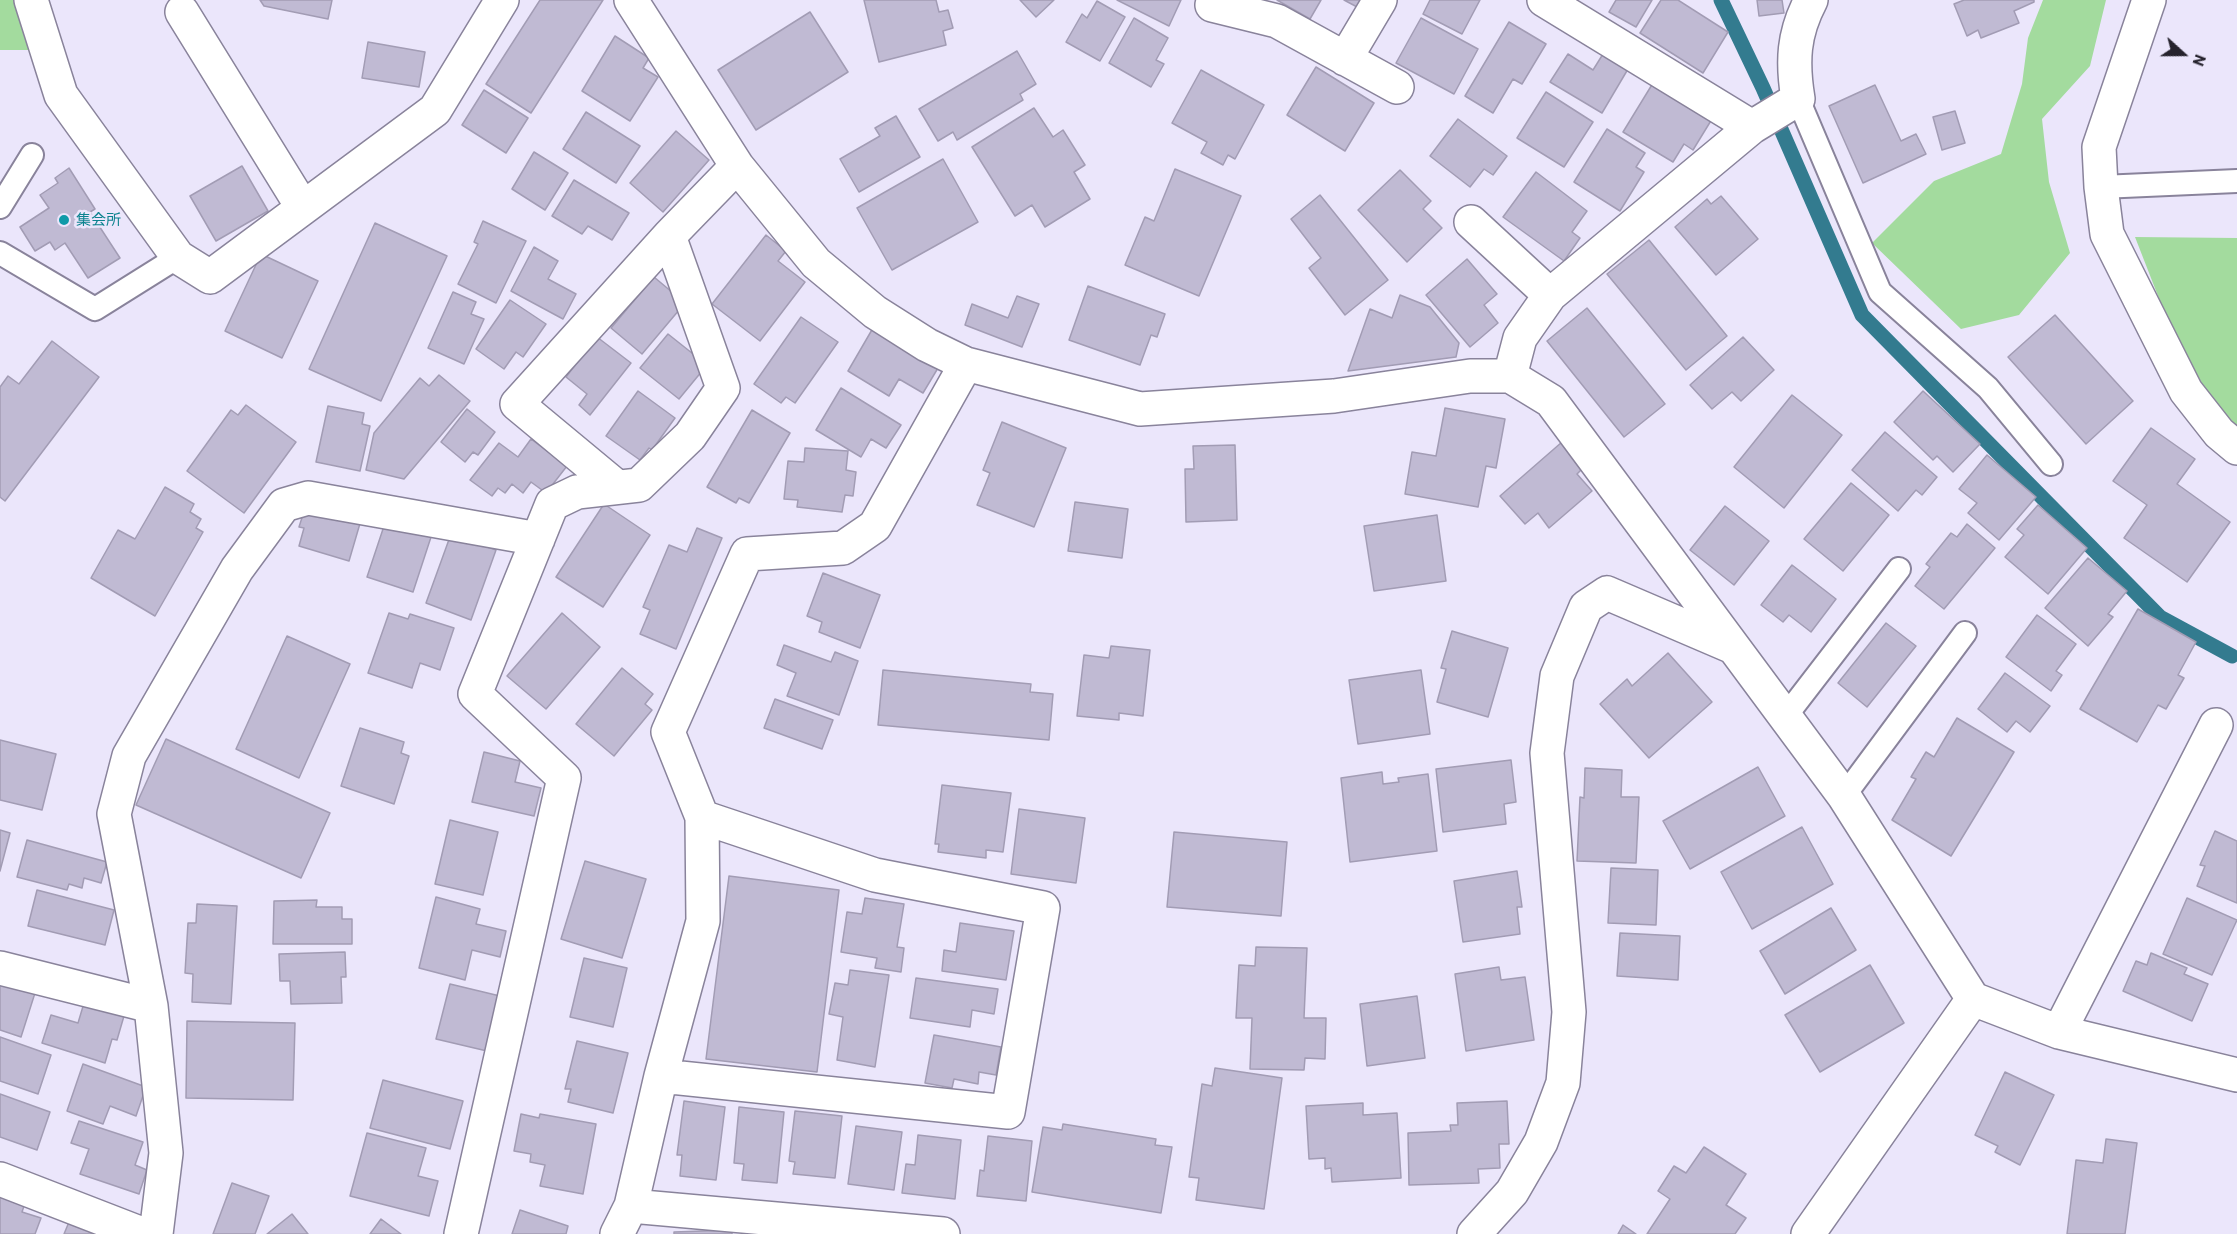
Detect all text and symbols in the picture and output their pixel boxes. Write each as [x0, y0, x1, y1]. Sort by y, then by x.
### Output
north arrow [2153, 24, 2213, 84]
text: N [2189, 52, 2211, 69]
place label: 集会所 [76, 211, 121, 229]
marker: 集会所 [57, 213, 71, 227]

